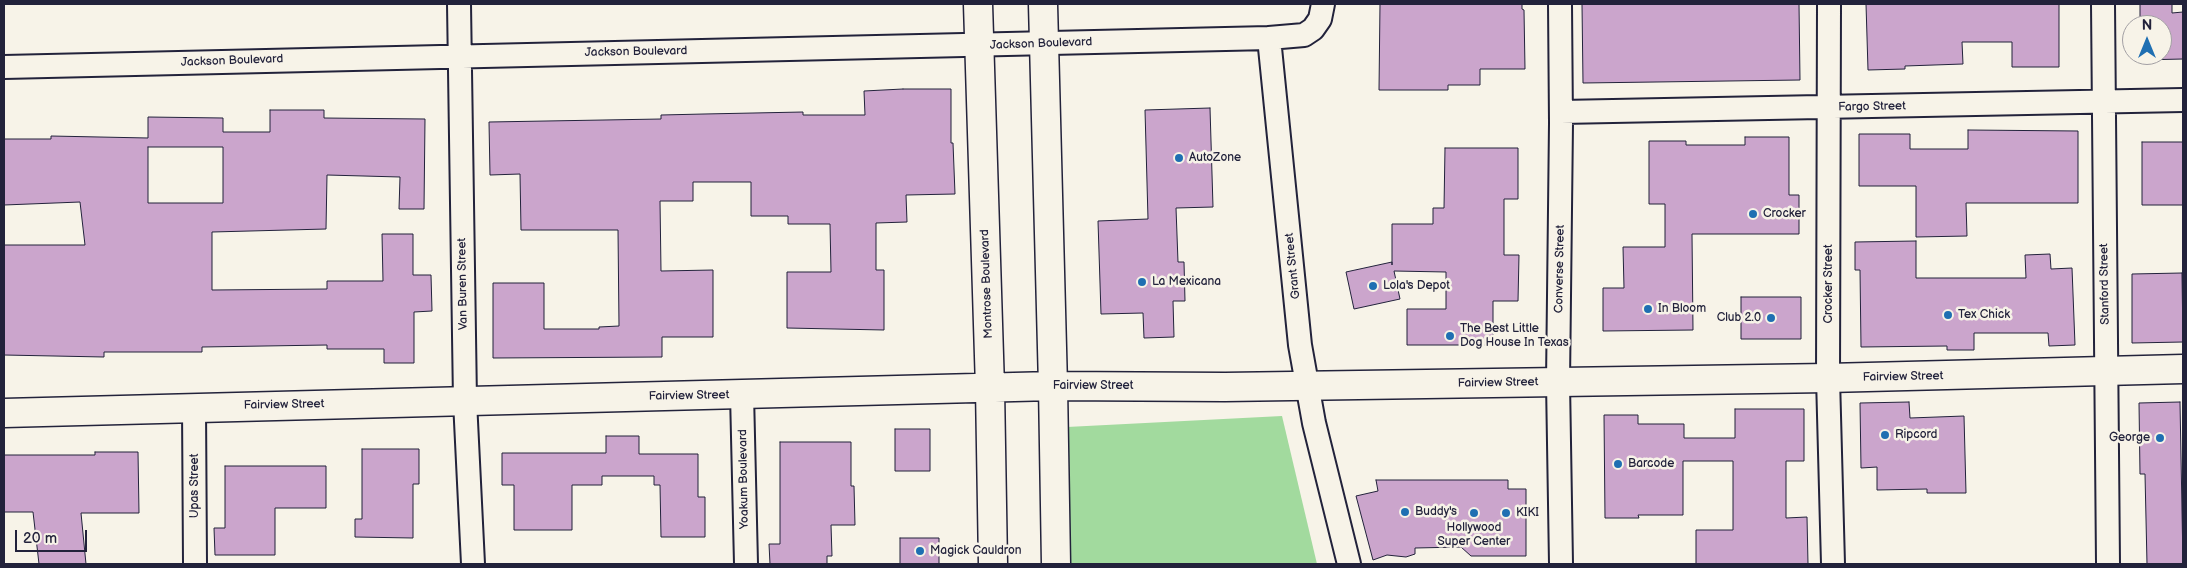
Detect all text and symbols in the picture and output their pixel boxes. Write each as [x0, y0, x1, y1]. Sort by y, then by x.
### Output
north arrow [2122, 15, 2172, 65]
text: N [2142, 17, 2152, 34]
street label: Jackson Boulevard [990, 35, 1092, 53]
street label: Jackson Boulevard [585, 44, 687, 60]
street label: Jackson Boulevard [181, 52, 283, 70]
street label: Fargo Street [1838, 99, 1906, 115]
place label: AutoZone [1189, 151, 1241, 165]
marker: AutoZone [1173, 152, 1185, 164]
place label: Crocker [1763, 207, 1806, 221]
marker: Crocker [1747, 208, 1759, 220]
street label: Converse Street [1552, 225, 1568, 313]
street label: Montrose Boulevard [978, 229, 996, 339]
street label: Grant Street [1282, 232, 1304, 300]
street label: Van Buren Street [455, 238, 471, 330]
street label: Stanford Street [2097, 243, 2113, 325]
street label: Crocker Street [1822, 244, 1836, 324]
place label: La Mexicana [1152, 275, 1221, 289]
marker: La Mexicana [1136, 276, 1148, 288]
place label: Lola's Depot [1383, 279, 1450, 293]
marker: Lola's Depot [1367, 280, 1379, 292]
place label: In Bloom [1658, 302, 1706, 316]
marker: In Bloom [1642, 303, 1654, 315]
place label: Tex Chick [1958, 308, 2010, 322]
marker: Tex Chick [1942, 309, 1954, 321]
place label: Club 2.0 [1717, 311, 1761, 325]
marker: Club 2.0 [1765, 312, 1777, 324]
place label: The Best Little Dog House In Texas [1460, 322, 1569, 350]
marker: The Best Little Dog House In Texas [1444, 330, 1456, 342]
street label: Fairview Street [1863, 369, 1943, 385]
street label: Fairview Street [1458, 375, 1538, 391]
street label: Fairview Street [1053, 379, 1133, 393]
street label: Fairview Street [649, 388, 729, 404]
street label: Fairview Street [244, 397, 324, 413]
place label: Ripcord [1895, 428, 1937, 442]
street label: Yoakum Boulevard [736, 429, 752, 529]
marker: Ripcord [1879, 429, 1891, 441]
place label: George [2109, 431, 2150, 445]
marker: George [2154, 432, 2166, 444]
street label: Upas Street [188, 454, 202, 518]
place label: Barcode [1628, 457, 1674, 471]
marker: Barcode [1612, 458, 1624, 470]
place label: Buddy's [1415, 505, 1457, 519]
marker: Buddy's [1399, 506, 1411, 518]
place label: KIKI [1516, 506, 1539, 520]
marker: Hollywood Super Center [1468, 507, 1480, 519]
marker: KIKI [1500, 507, 1512, 519]
scale bar [18, 520, 90, 552]
place label: Hollywood Super Center [1438, 521, 1510, 549]
text: 20 m [23, 529, 57, 548]
place label: Magick Cauldron [930, 544, 1022, 558]
marker: Magick Cauldron [914, 545, 926, 557]

